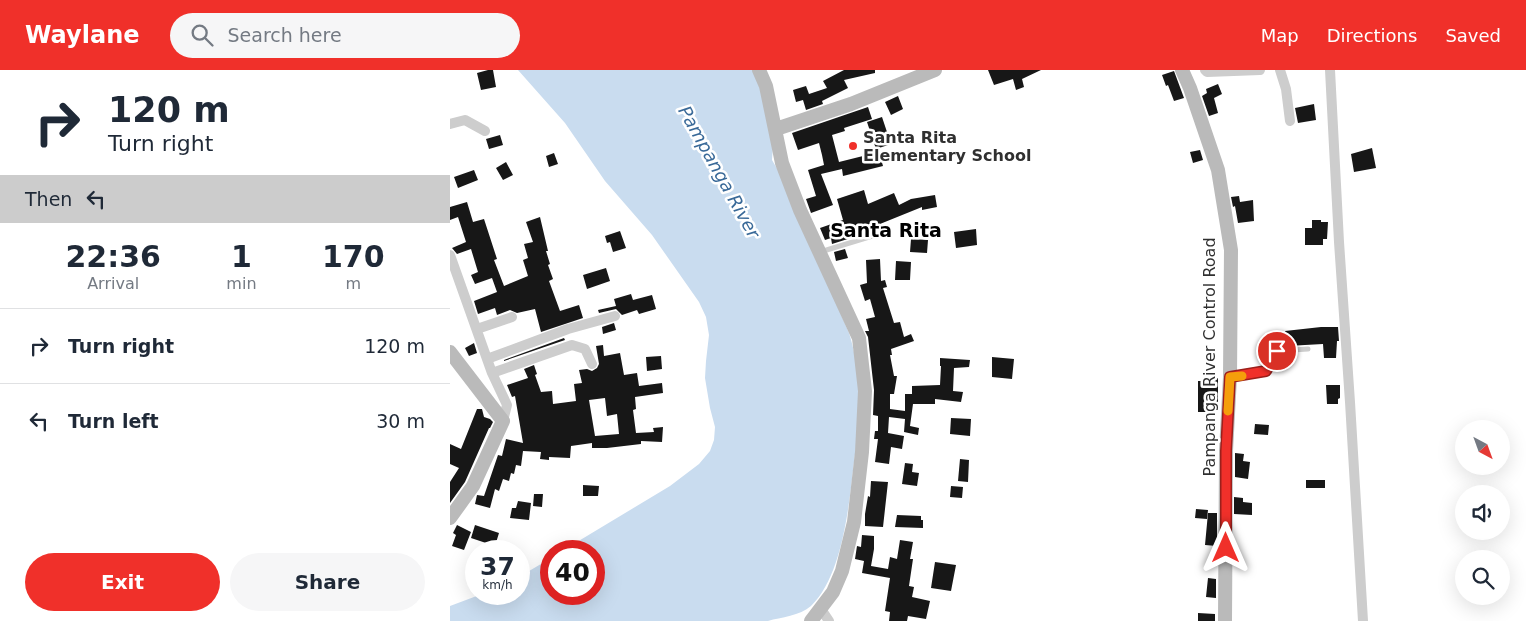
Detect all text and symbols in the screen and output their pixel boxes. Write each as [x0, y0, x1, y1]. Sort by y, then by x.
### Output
search box [170, 13, 520, 58]
text: Waylane [25, 21, 140, 49]
icon: search [188, 21, 216, 49]
text: Search here [228, 24, 342, 46]
text: Map [1261, 25, 1299, 46]
text: Directions [1327, 25, 1417, 46]
text: Saved [1445, 25, 1501, 46]
icon: right [25, 90, 90, 155]
text: 120 m [108, 90, 230, 130]
water label: Pampanga River [674, 102, 765, 243]
place label: Santa Rita Elementary School [863, 128, 1031, 165]
text: Turn right [108, 131, 213, 156]
marker: Santa Rita Elementary School [847, 140, 859, 152]
icon: left [82, 185, 110, 213]
text: Then [25, 188, 72, 210]
district label: Santa Rita [830, 219, 942, 241]
street label: Pampanga River Control Road [1200, 237, 1219, 477]
text: 22:36 [65, 239, 161, 274]
text: 1 [231, 239, 252, 274]
text: 170 [322, 239, 385, 274]
text: Arrival [87, 274, 139, 293]
text: min [226, 274, 257, 293]
text: m [345, 274, 361, 293]
pin [1256, 330, 1298, 372]
icon: right [25, 332, 53, 360]
text: Turn right [68, 335, 174, 357]
text: 120 m [364, 335, 425, 357]
icon: arrive [1263, 337, 1291, 365]
icon: left [25, 407, 53, 435]
text: Turn left [68, 410, 159, 432]
text: 30 m [376, 410, 425, 432]
north arrow [1455, 420, 1510, 475]
map controls [1455, 420, 1510, 605]
button: sound [1455, 485, 1510, 540]
position arrow [1199, 521, 1251, 573]
speed limit sign: 40 [540, 540, 605, 605]
button: search [1455, 550, 1510, 605]
text: 37 [480, 552, 515, 581]
button: Exit [25, 553, 220, 611]
button: Share [230, 553, 425, 611]
text: km/h [482, 578, 513, 592]

